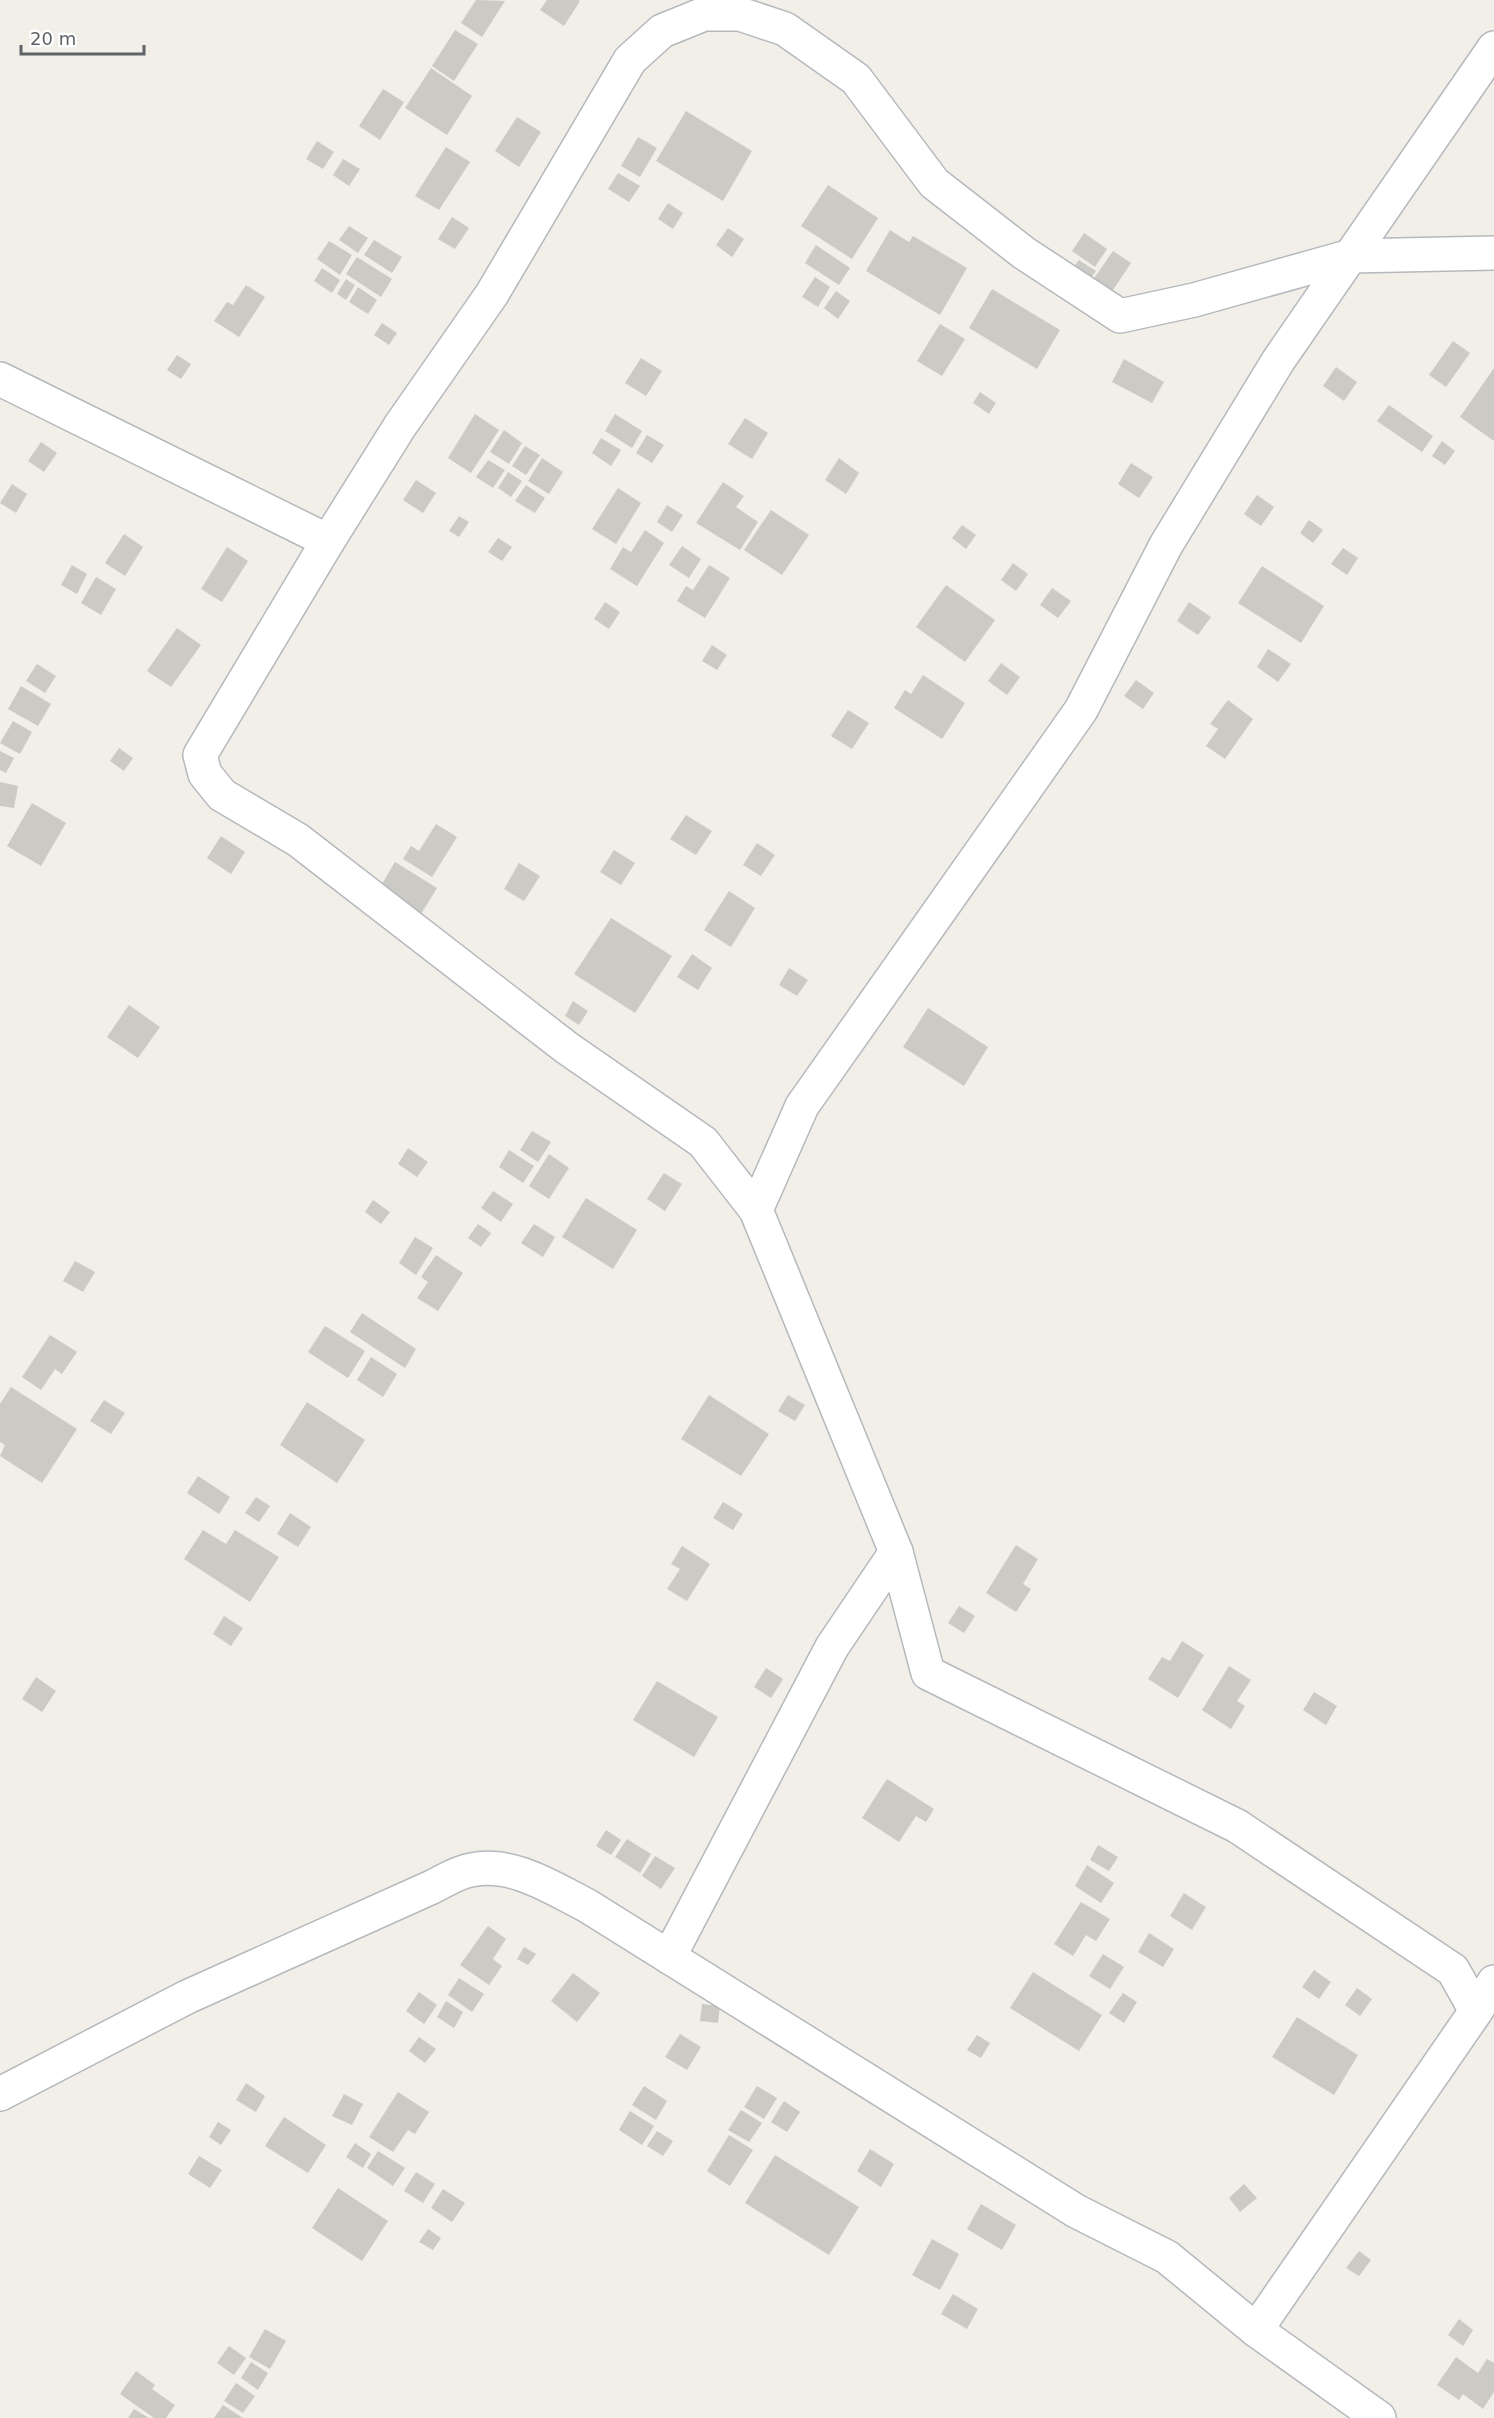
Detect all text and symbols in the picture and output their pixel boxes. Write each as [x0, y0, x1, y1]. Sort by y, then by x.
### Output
scale bar [21, 18, 144, 56]
text: 20 m [30, 28, 76, 49]

